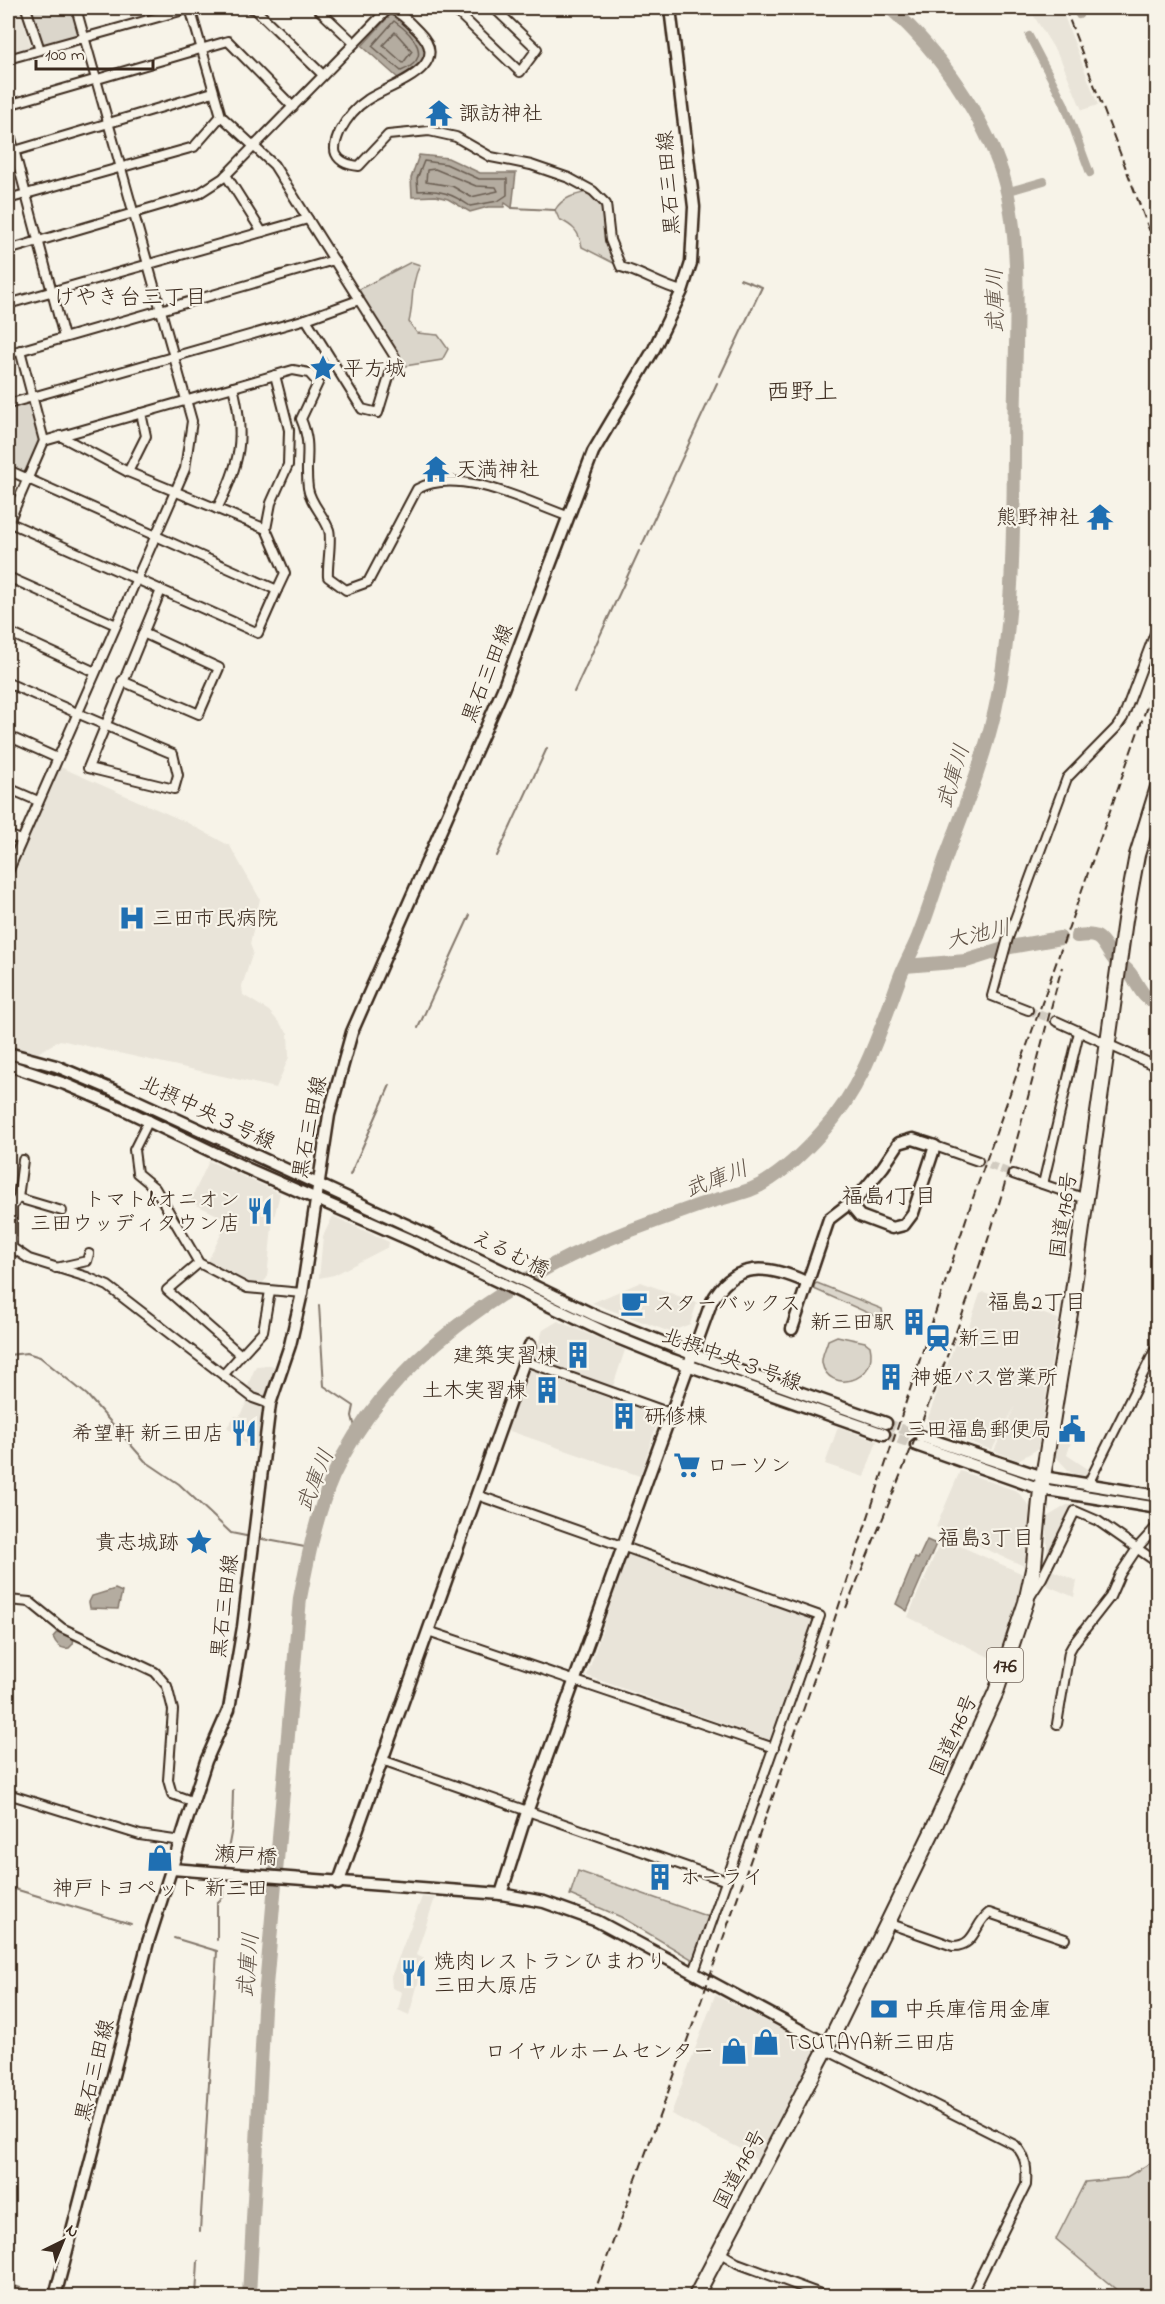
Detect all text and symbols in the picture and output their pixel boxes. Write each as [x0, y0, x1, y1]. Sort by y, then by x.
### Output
scale bar [36, 33, 153, 71]
text: 100 m [45, 43, 85, 69]
temple icon: 諏訪神社 [424, 98, 454, 128]
place label: 諏訪神社 [459, 100, 543, 130]
street label: 黒石三田線 [651, 129, 689, 236]
water label: 武庫川 [980, 268, 1014, 334]
district label: けやき台三丁目 [53, 283, 207, 315]
place icon: 平方城 [308, 353, 338, 383]
place label: 平方城 [343, 355, 406, 385]
district label: 西野上 [766, 376, 838, 411]
temple icon: 天満神社 [421, 454, 451, 484]
place label: 天満神社 [456, 456, 540, 486]
temple icon: 熊野神社 [1085, 502, 1115, 532]
place label: 熊野神社 [996, 504, 1080, 534]
street label: 黒石三田線 [455, 619, 522, 728]
water label: 武庫川 [930, 741, 980, 813]
hospital icon: 三田市民病院 [117, 903, 147, 933]
place label: 三田市民病院 [152, 905, 278, 935]
water label: 大池川 [943, 913, 1014, 959]
street label: 北摂中央３号線 [134, 1069, 280, 1158]
street label: 黒石三田線 [286, 1073, 336, 1182]
water label: 武庫川 [681, 1154, 754, 1208]
street label: 国道176号 [1044, 1170, 1086, 1261]
district label: 福島1丁目 [842, 1182, 937, 1214]
place label: トマト&オニオン 三田ウッディタウン店 [30, 1186, 240, 1240]
restaurant icon: トマト&オニオン 三田ウッディタウン店 [245, 1196, 275, 1226]
street label: えるむ橋 [466, 1223, 554, 1286]
cafe icon: スターバックス [619, 1288, 649, 1318]
district label: 福島2丁目 [988, 1288, 1086, 1320]
place label: スターバックス [654, 1290, 801, 1320]
building icon: 新三田駅 [899, 1307, 929, 1337]
place label: 新三田駅 [810, 1309, 894, 1339]
street label: 北摂中央３号線 [657, 1322, 806, 1400]
station icon: 新三田 [923, 1323, 953, 1353]
place label: 新三田 [958, 1325, 1021, 1355]
building icon: 建築実習棟 [563, 1340, 593, 1370]
place label: 建築実習棟 [453, 1342, 558, 1372]
building icon: 神姫バス営業所 [876, 1362, 906, 1392]
place label: 神姫バス営業所 [911, 1364, 1058, 1394]
building icon: 土木実習棟 [532, 1375, 562, 1405]
place label: 土木実習棟 [422, 1377, 527, 1407]
building icon: 研修棟 [609, 1401, 639, 1431]
place label: 研修棟 [644, 1403, 707, 1433]
public building icon: 三田福島郵便局 [1057, 1414, 1087, 1444]
place label: 三田福島郵便局 [905, 1416, 1052, 1446]
restaurant icon: 希望軒 新三田店 [229, 1418, 259, 1448]
place label: 希望軒 新三田店 [72, 1420, 224, 1450]
water label: 武庫川 [290, 1445, 344, 1518]
supermarket icon: ローソン [672, 1450, 702, 1480]
place label: ローソン [707, 1452, 791, 1482]
district label: 福島3丁目 [937, 1524, 1035, 1556]
place icon: 貴志城跡 [184, 1527, 214, 1557]
place label: 貴志城跡 [95, 1529, 179, 1559]
street label: 黒石三田線 [205, 1552, 247, 1660]
road number: 176 [987, 1648, 1023, 1682]
street label: 国道176号 [923, 1690, 986, 1782]
street label: 瀬戸橋 [213, 1840, 278, 1874]
shop icon: 神戸トヨペット 新三田 [145, 1843, 175, 1873]
building icon: ホーライ [645, 1862, 675, 1892]
place label: ホーライ [680, 1864, 763, 1894]
place label: 神戸トヨペット 新三田 [52, 1875, 268, 1905]
water label: 武庫川 [231, 1931, 269, 2000]
place label: 焼肉レストランひまわり 三田大原店 [434, 1948, 667, 2002]
restaurant icon: 焼肉レストランひまわり 三田大原店 [399, 1958, 429, 1988]
bank icon: 中兵庫信用金庫 [869, 1994, 899, 2024]
place label: 中兵庫信用金庫 [904, 1996, 1051, 2026]
street label: 黒石三田線 [69, 2016, 123, 2125]
shop icon: TSUTAYA新三田店 [751, 2027, 781, 2057]
place label: TSUTAYA新三田店 [786, 2029, 956, 2059]
shop icon: ロイヤルホームセンター [719, 2036, 749, 2066]
place label: ロイヤルホームセンター [485, 2038, 714, 2068]
street label: 国道176号 [707, 2124, 775, 2216]
north arrow [33, 2211, 93, 2271]
text: N [60, 2219, 84, 2244]

